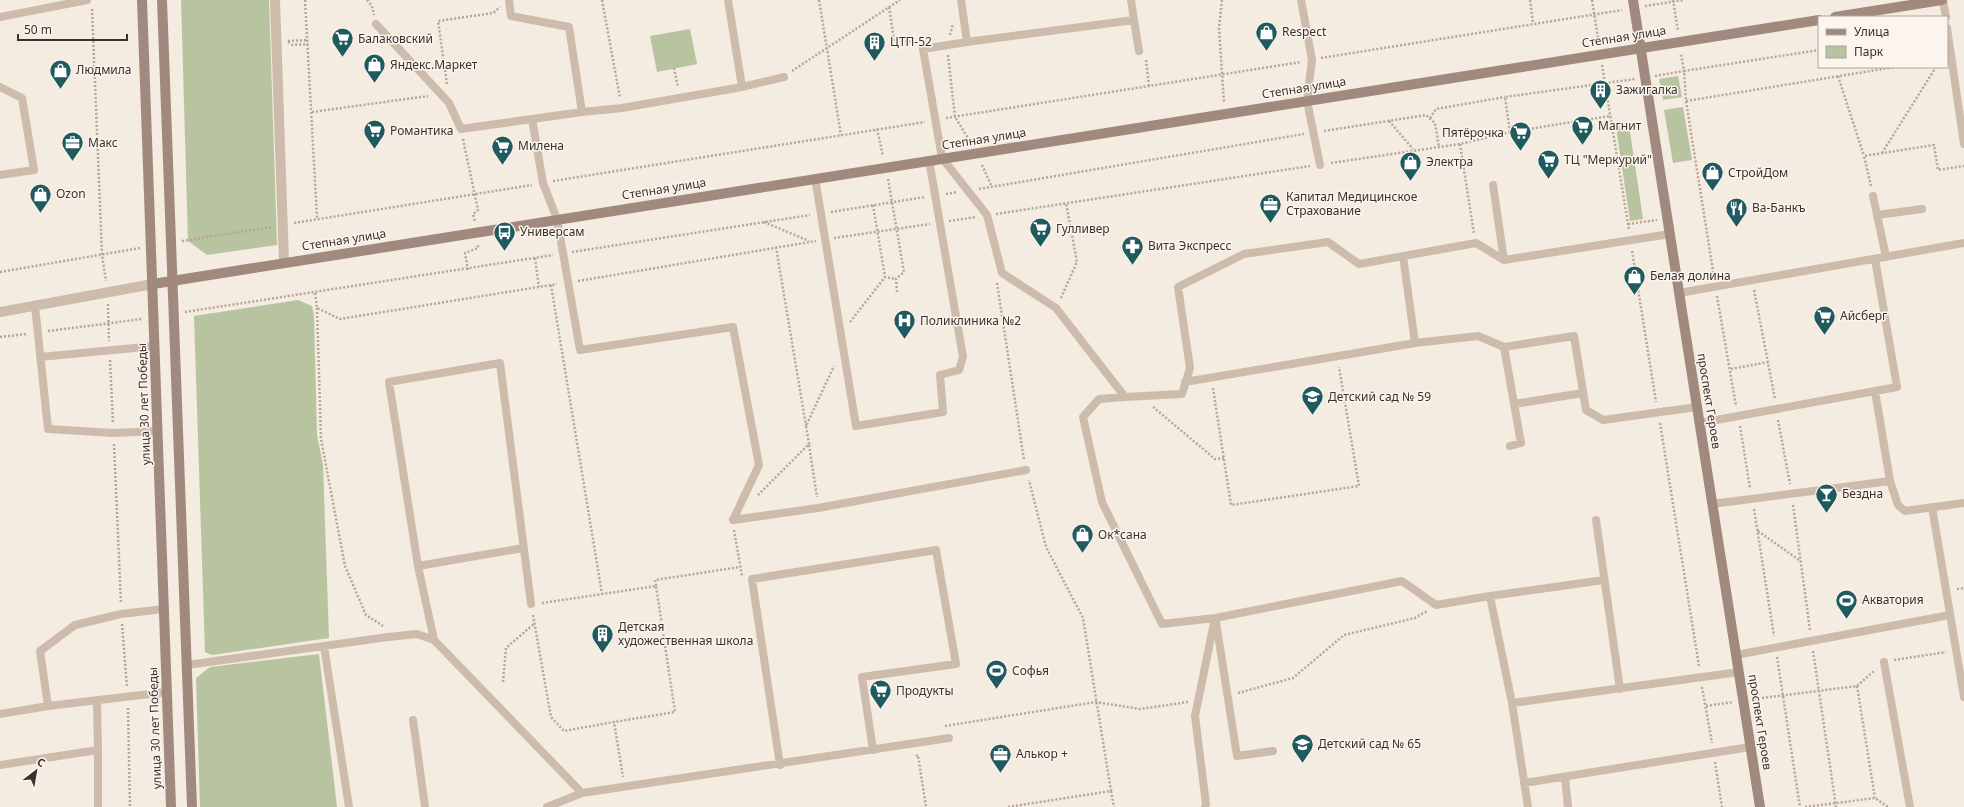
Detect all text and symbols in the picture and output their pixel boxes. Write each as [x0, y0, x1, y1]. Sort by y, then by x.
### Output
scale bar [18, 16, 127, 42]
legend [1818, 16, 1948, 68]
shop icon: Respect [1253, 19, 1279, 52]
text: 50 m [24, 21, 52, 38]
street label: Степная улица [1581, 21, 1667, 52]
place label: Respect [1282, 23, 1327, 40]
text: Улица [1854, 23, 1889, 40]
supermarket icon: Балаковский [329, 26, 355, 59]
building icon: ЦТП-52 [862, 29, 888, 62]
place label: Балаковский [358, 30, 433, 47]
place label: ЦТП-52 [890, 33, 932, 50]
text: Парк [1854, 43, 1884, 60]
shop icon: Яндекс.Маркет [362, 52, 388, 85]
place label: Яндекс.Маркет [390, 56, 478, 73]
shop icon: Людмила [47, 57, 73, 90]
place label: Людмила [76, 61, 132, 78]
street label: Степная улица [1261, 72, 1347, 103]
building icon: Зажигалка [1587, 77, 1613, 110]
place label: Зажигалка [1616, 81, 1678, 98]
supermarket icon: Магнит [1570, 113, 1596, 146]
place label: Магнит [1598, 117, 1642, 134]
supermarket icon: Романтика [361, 118, 387, 151]
supermarket icon: Пятёрочка [1507, 120, 1533, 153]
place label: Романтика [390, 122, 453, 139]
street label: Степная улица [941, 123, 1027, 154]
place label: Пятёрочка [1442, 124, 1504, 141]
office icon: Макс [59, 130, 85, 163]
supermarket icon: Милена [490, 133, 516, 166]
place label: Макс [88, 134, 118, 151]
place label: Милена [518, 137, 564, 154]
supermarket icon: ТЦ "Меркурий" [1536, 147, 1562, 180]
shop icon: Электра [1398, 149, 1424, 182]
place label: ТЦ "Меркурий" [1564, 151, 1652, 168]
place label: Электра [1426, 153, 1473, 170]
shop icon: СтройДом [1699, 160, 1725, 193]
place label: СтройДом [1728, 164, 1788, 181]
street label: Степная улица [621, 173, 707, 204]
shop icon: Ozon [27, 181, 53, 214]
place label: Ozon [56, 185, 86, 202]
place label: Капитал Медицинское Страхование [1286, 188, 1418, 219]
office icon: Капитал Медицинское Страхование [1257, 191, 1283, 224]
restaurant icon: Ва-Банкъ [1723, 195, 1749, 228]
place label: Ва-Банкъ [1752, 199, 1806, 216]
supermarket icon: Гулливер [1027, 216, 1053, 249]
bus stop icon: Универсам [491, 219, 517, 252]
place label: Гулливер [1056, 220, 1110, 237]
place label: Универсам [520, 223, 585, 240]
street label: Степная улица [301, 224, 387, 255]
pharmacy icon: Вита Экспресс [1119, 233, 1145, 266]
place label: Вита Экспресс [1148, 237, 1231, 254]
shop icon: Белая долина [1621, 263, 1647, 296]
place label: Белая долина [1650, 267, 1731, 284]
supermarket icon: Айсберг [1812, 303, 1838, 336]
place label: Айсберг [1840, 307, 1887, 324]
hospital icon: Поликлиника №2 [891, 308, 917, 341]
place label: Поликлиника №2 [920, 312, 1021, 329]
street label: улица 30 лет Победы [133, 343, 154, 465]
street label: проспект Героев [1694, 352, 1725, 450]
school or university icon: Детский сад № 59 [1300, 384, 1326, 417]
place label: Детский сад № 59 [1328, 388, 1431, 405]
bar icon: Бездна [1813, 481, 1839, 514]
place label: Бездна [1842, 485, 1883, 502]
shop icon: Ок*сана [1070, 522, 1096, 555]
place label: Ок*сана [1098, 526, 1147, 543]
sports icon: Акватория [1834, 587, 1860, 620]
place label: Акватория [1862, 591, 1924, 608]
place label: Детская художественная школа [618, 618, 753, 649]
building icon: Детская художественная школа [590, 621, 616, 654]
sports icon: Софья [983, 658, 1009, 691]
place label: Софья [1012, 662, 1049, 679]
street label: улица 30 лет Победы [144, 667, 165, 789]
street label: проспект Героев [1745, 673, 1776, 771]
supermarket icon: Продукты [868, 678, 894, 711]
place label: Продукты [896, 682, 954, 699]
school or university icon: Детский сад № 65 [1290, 731, 1316, 764]
place label: Детский сад № 65 [1318, 735, 1421, 752]
office icon: Алькор + [988, 741, 1014, 774]
place label: Алькор + [1016, 745, 1068, 762]
north arrow [16, 751, 56, 791]
text: С [34, 754, 48, 770]

